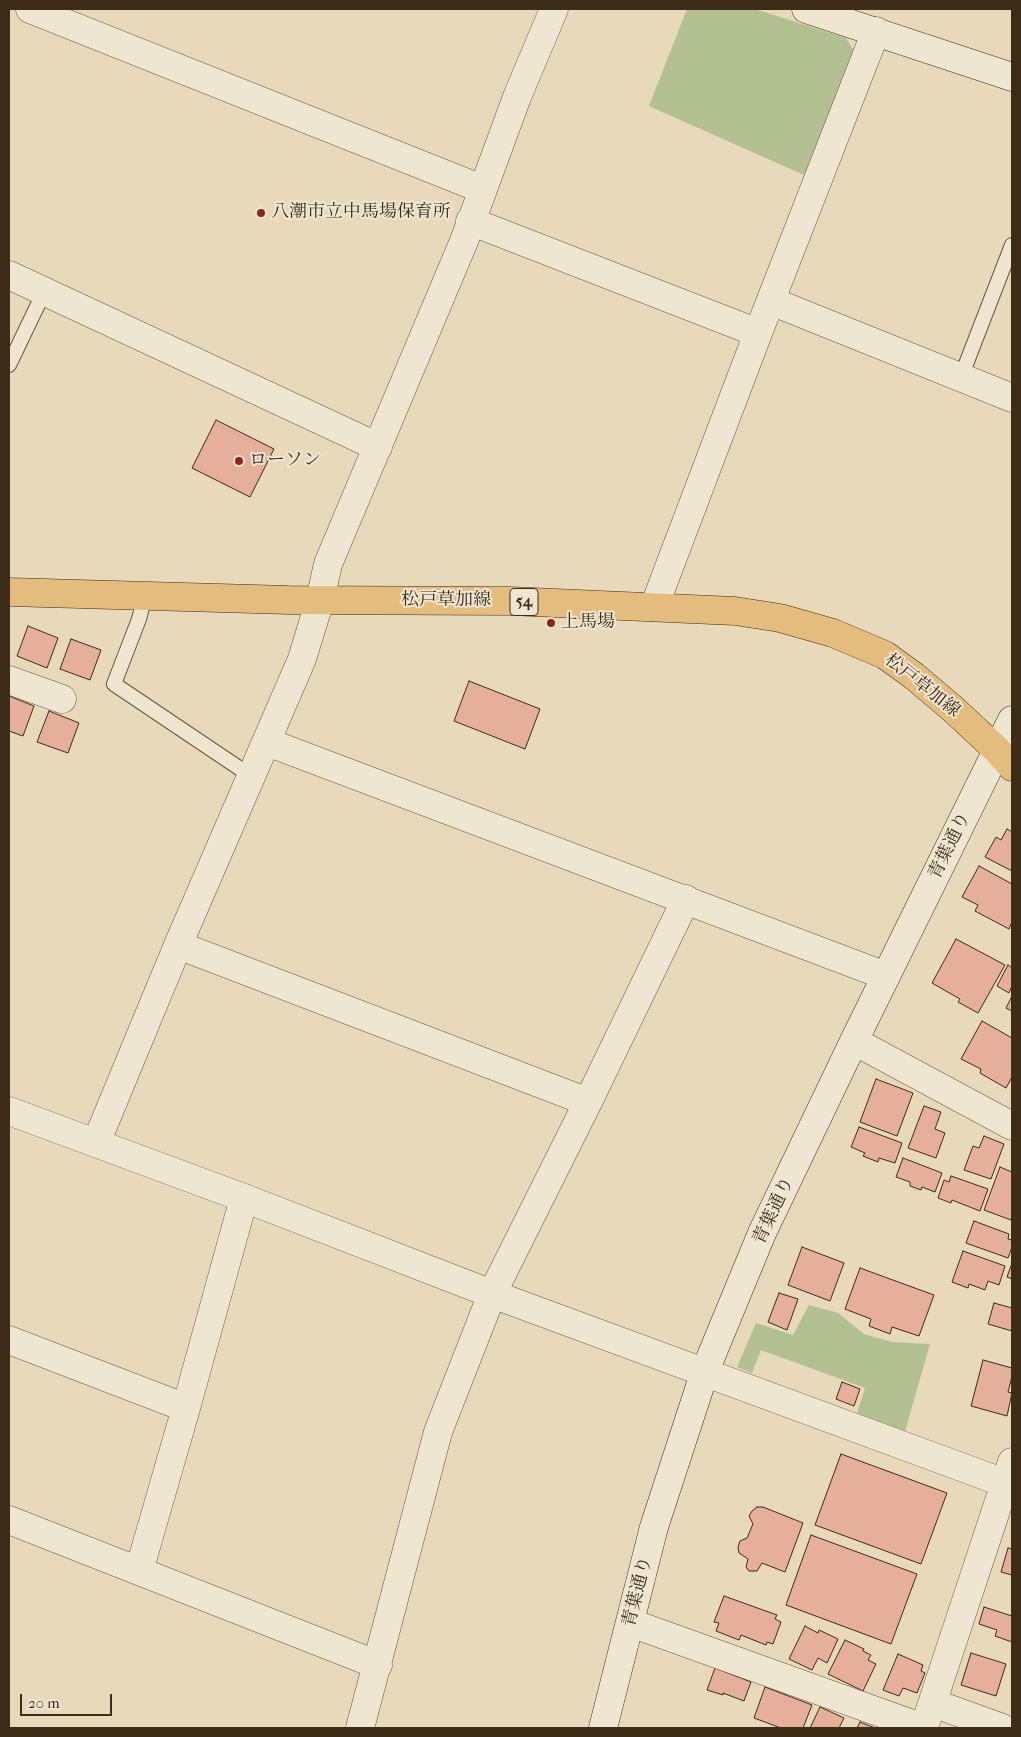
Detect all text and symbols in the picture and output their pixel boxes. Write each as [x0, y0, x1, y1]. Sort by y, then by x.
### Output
place label: 八潮市立中馬場保育所 [271, 202, 451, 224]
marker: 八潮市立中馬場保育所 [255, 207, 267, 219]
place label: ローソン [249, 450, 321, 472]
marker: ローソン [233, 455, 245, 467]
road number: 54 [510, 588, 538, 616]
street label: 松戸草加線 [401, 590, 491, 612]
place label: 上馬場 [561, 612, 615, 634]
marker: 上馬場 [545, 617, 557, 629]
street label: 松戸草加線 [880, 650, 964, 722]
street label: 青葉通り [925, 809, 975, 883]
street label: 青葉通り [749, 1174, 799, 1248]
street label: 青葉通り [619, 1554, 657, 1630]
scale bar [22, 1684, 115, 1716]
text: 20 m [28, 1694, 60, 1712]

